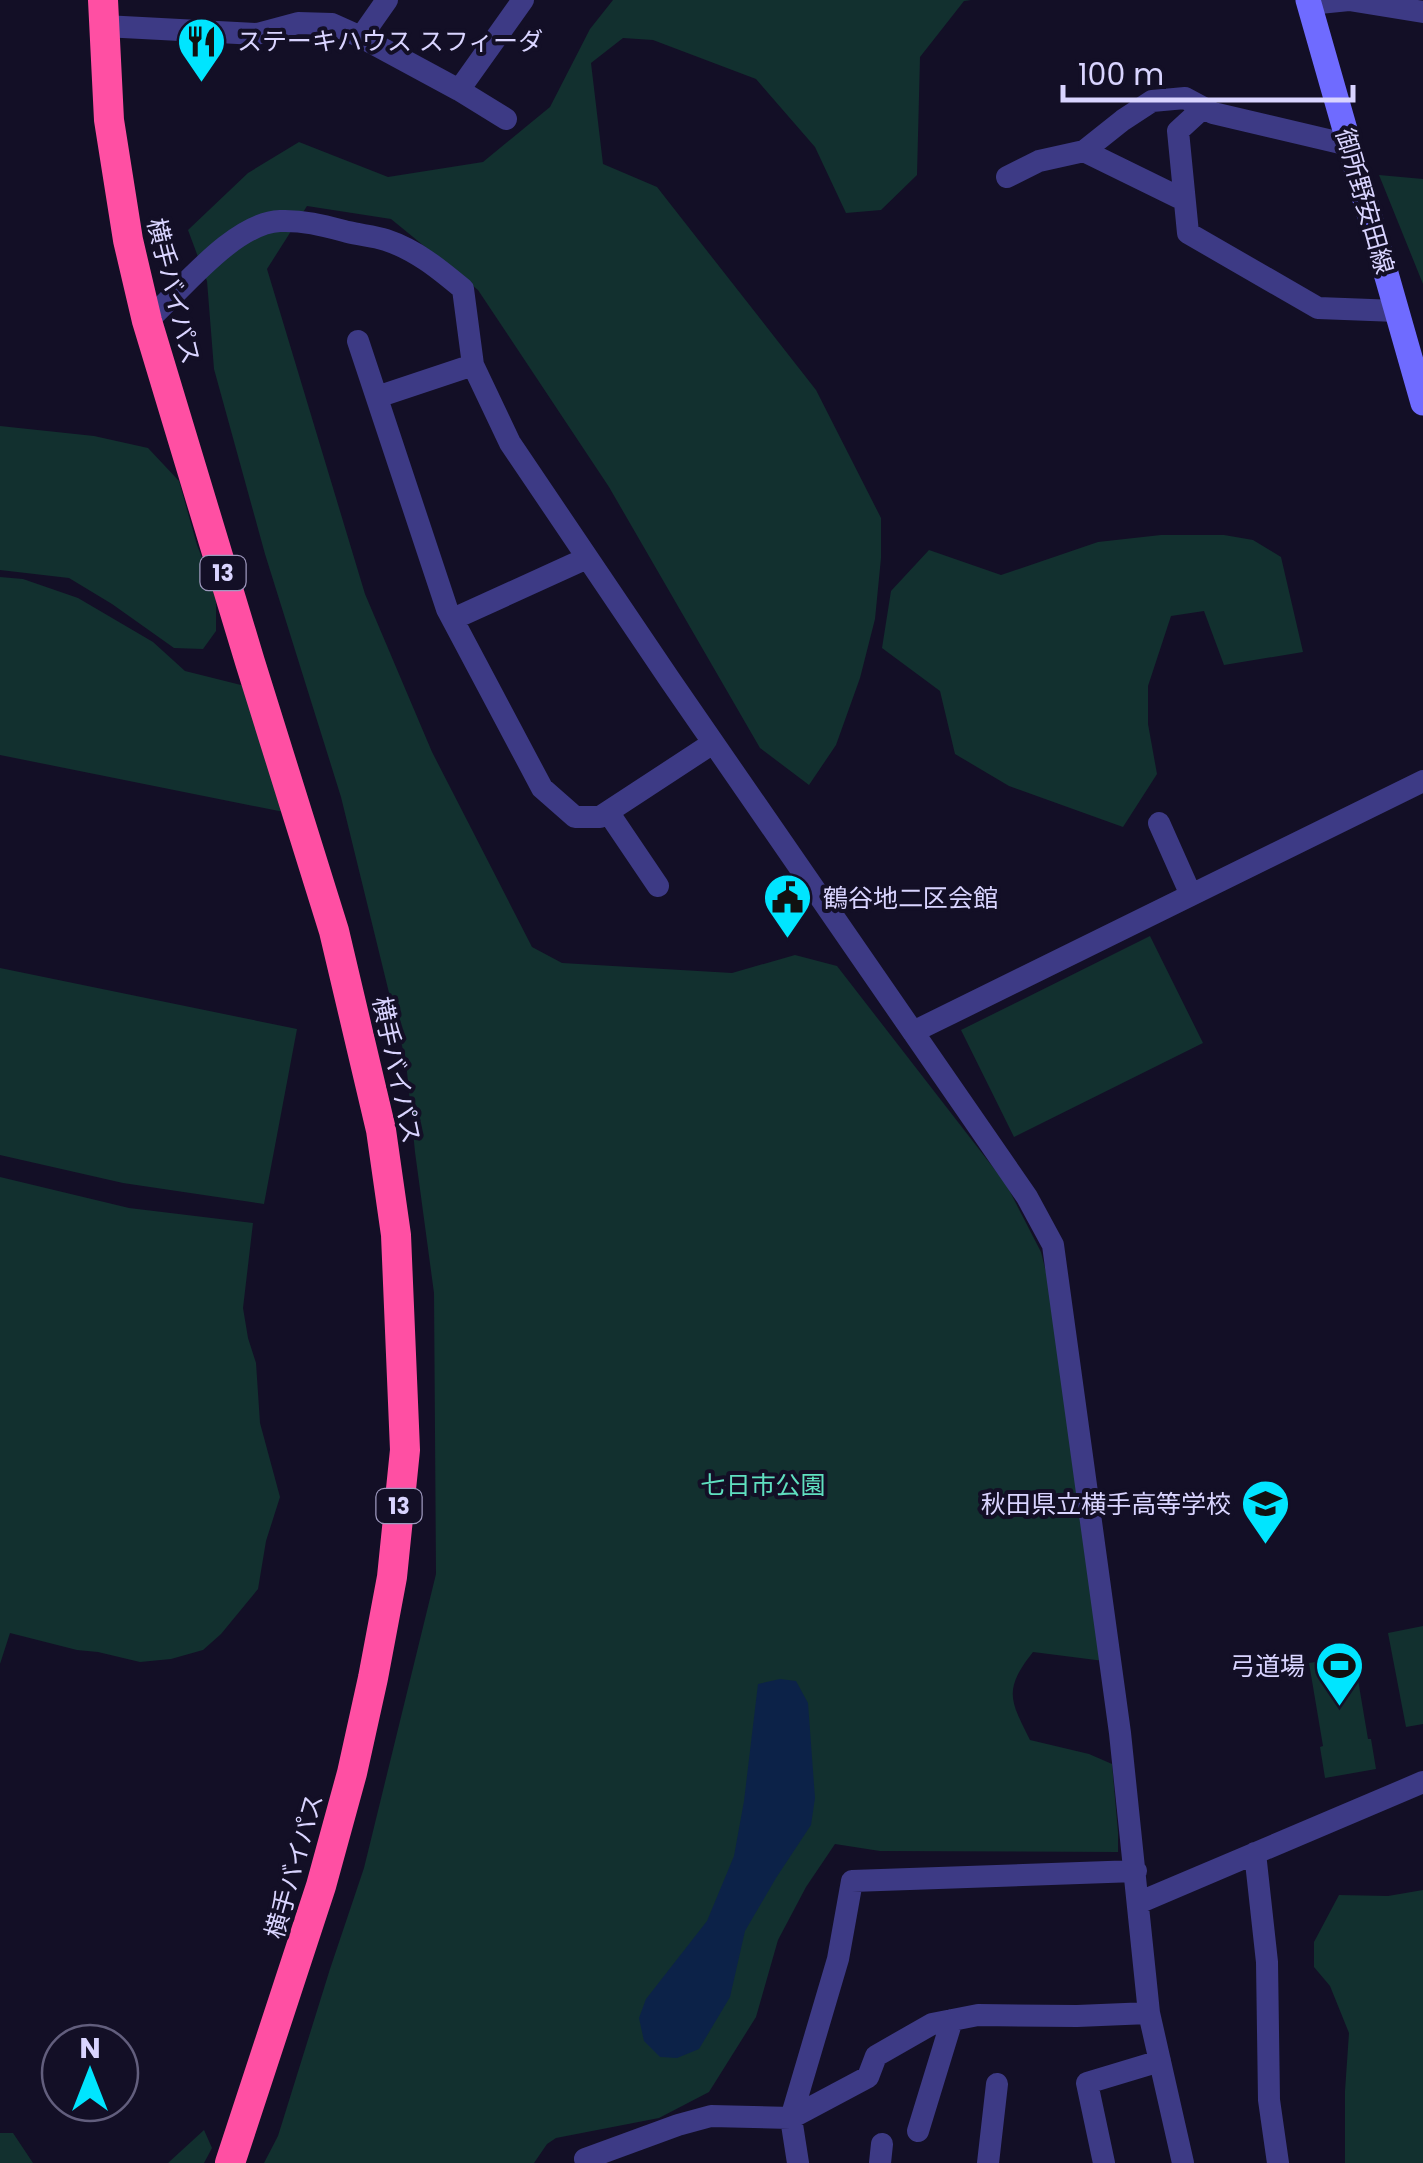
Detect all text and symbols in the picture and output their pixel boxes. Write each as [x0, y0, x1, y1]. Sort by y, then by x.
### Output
restaurant icon: ステーキハウス スフィーダ [176, 15, 228, 83]
place label: ステーキハウス スフィーダ [237, 24, 543, 59]
scale bar [1063, 40, 1353, 102]
text: 100 m [1078, 53, 1164, 96]
street label: 御所野安田線 [1327, 124, 1402, 278]
street label: 横手バイパス [138, 214, 209, 368]
road number: 13 [200, 556, 246, 590]
public building icon: 鶴谷地二区会館 [762, 872, 814, 940]
place label: 鶴谷地二区会館 [823, 881, 998, 916]
street label: 横手バイパス [364, 993, 429, 1147]
park label: 七日市公園 [700, 1468, 826, 1503]
school or university icon: 秋田県立横手高等学校 [1240, 1478, 1292, 1546]
place label: 秋田県立横手高等学校 [981, 1487, 1231, 1522]
road number: 13 [376, 1489, 422, 1523]
sports icon: 弓道場 [1314, 1640, 1366, 1708]
place label: 弓道場 [1230, 1649, 1305, 1684]
street label: 横手バイパス [257, 1789, 332, 1943]
north arrow [40, 2023, 140, 2123]
text: N [79, 2029, 101, 2068]

